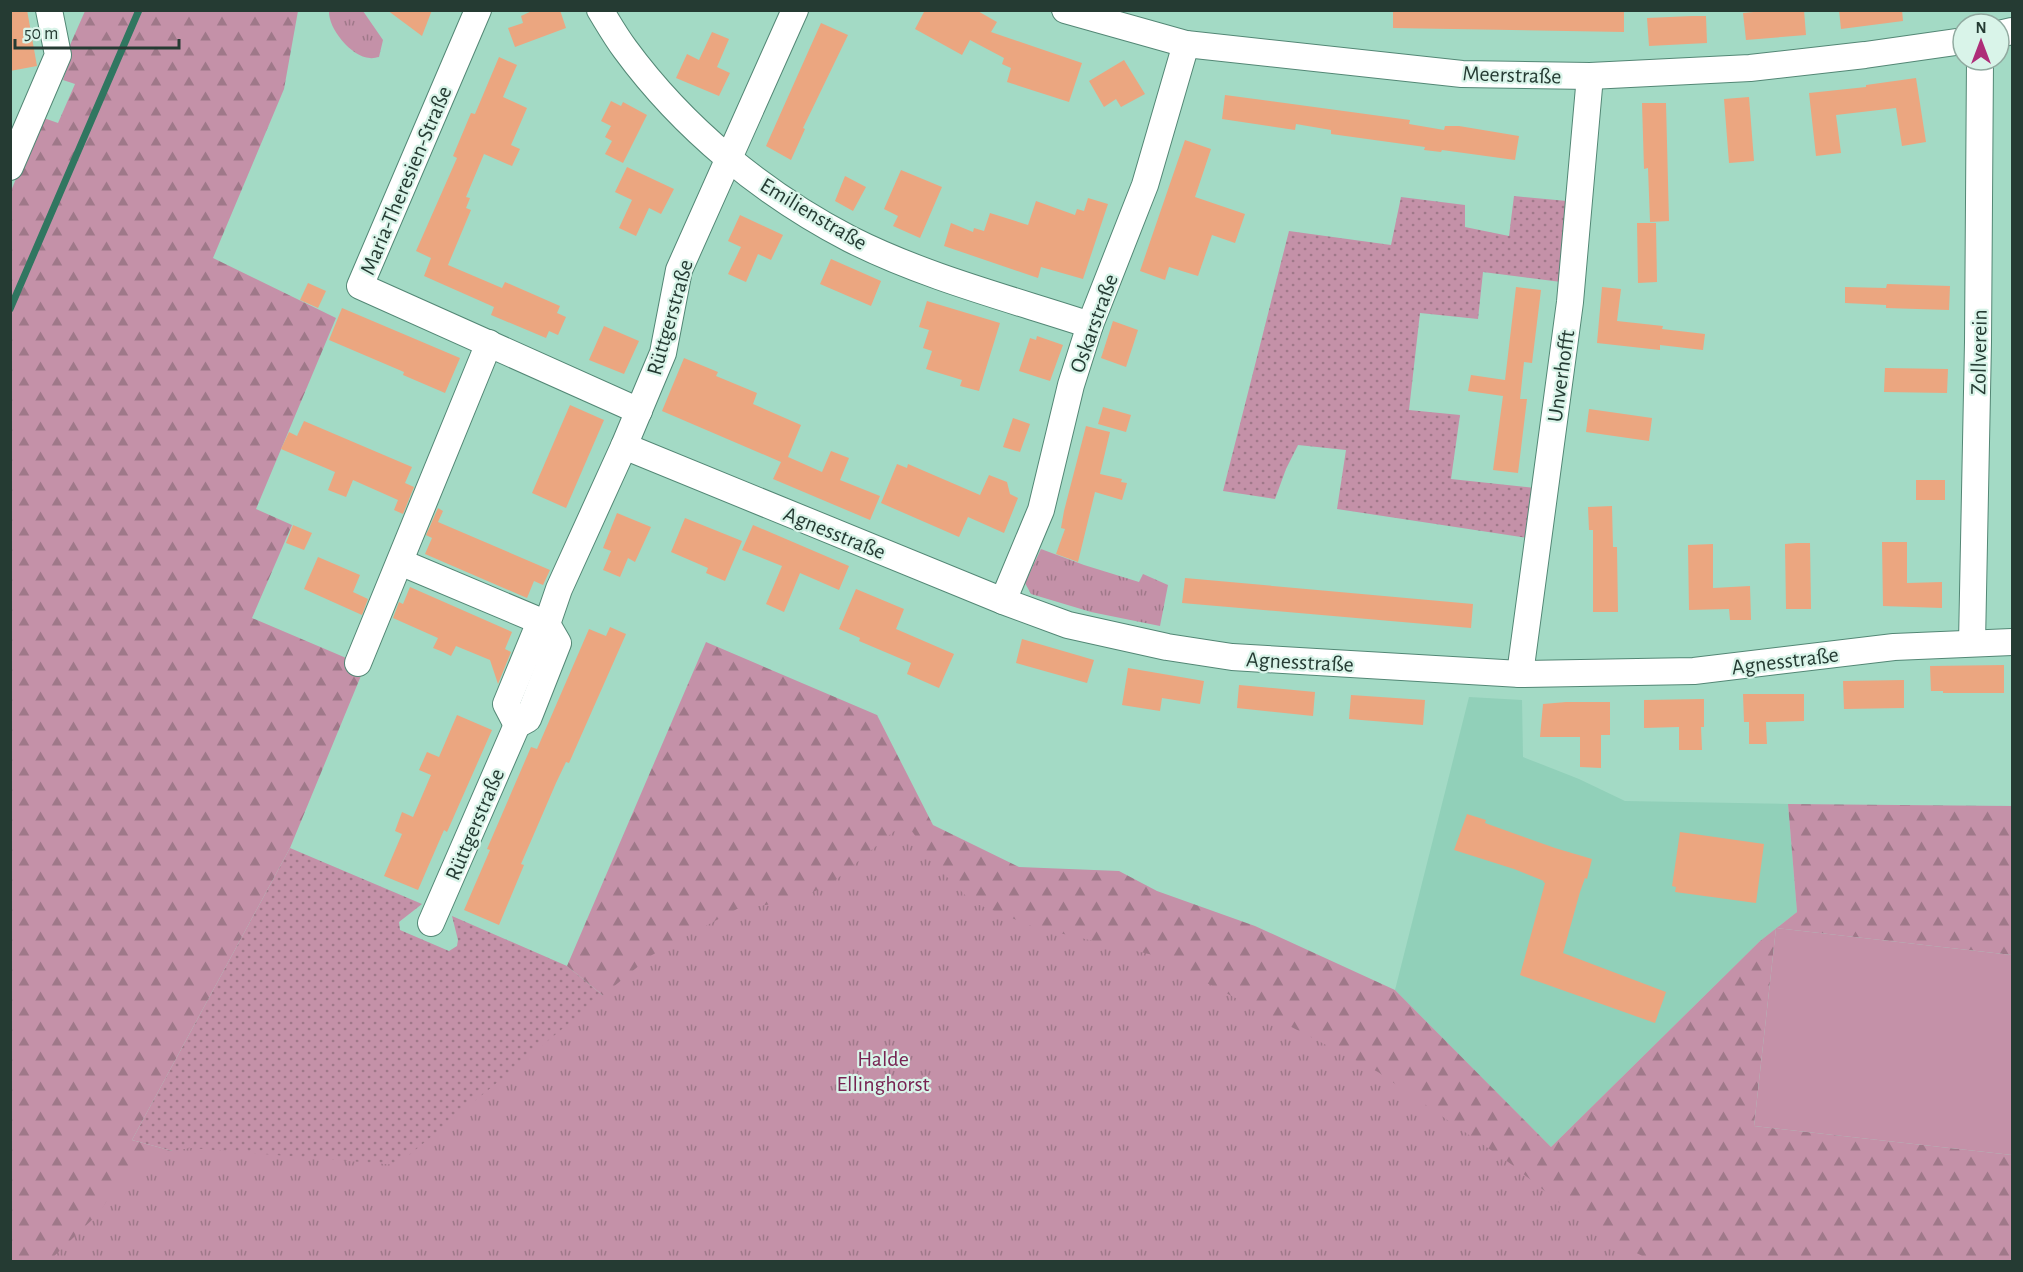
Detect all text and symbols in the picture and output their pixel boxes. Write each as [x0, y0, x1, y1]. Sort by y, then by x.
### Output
scale bar [15, 12, 178, 50]
north arrow [1951, 12, 2011, 72]
text: N [1975, 20, 1987, 36]
text: 50 m [24, 25, 58, 43]
street label: Meerstraße [1462, 62, 1562, 88]
street label: Maria-Theresien-Straße [356, 83, 456, 278]
street label: Emilienstraße [756, 173, 871, 254]
street label: Rüttgerstraße [643, 257, 697, 378]
street label: Oskarstraße [1066, 271, 1122, 376]
street label: Zollverein [1967, 309, 1991, 395]
street label: Unverhofft [1544, 329, 1578, 424]
street label: Agnesstraße [781, 503, 889, 563]
street label: Agnesstraße [1730, 644, 1840, 678]
street label: Agnesstraße [1246, 648, 1354, 676]
street label: Rüttgerstraße [442, 765, 508, 884]
park label: Halde Ellinghorst [836, 1048, 930, 1095]

